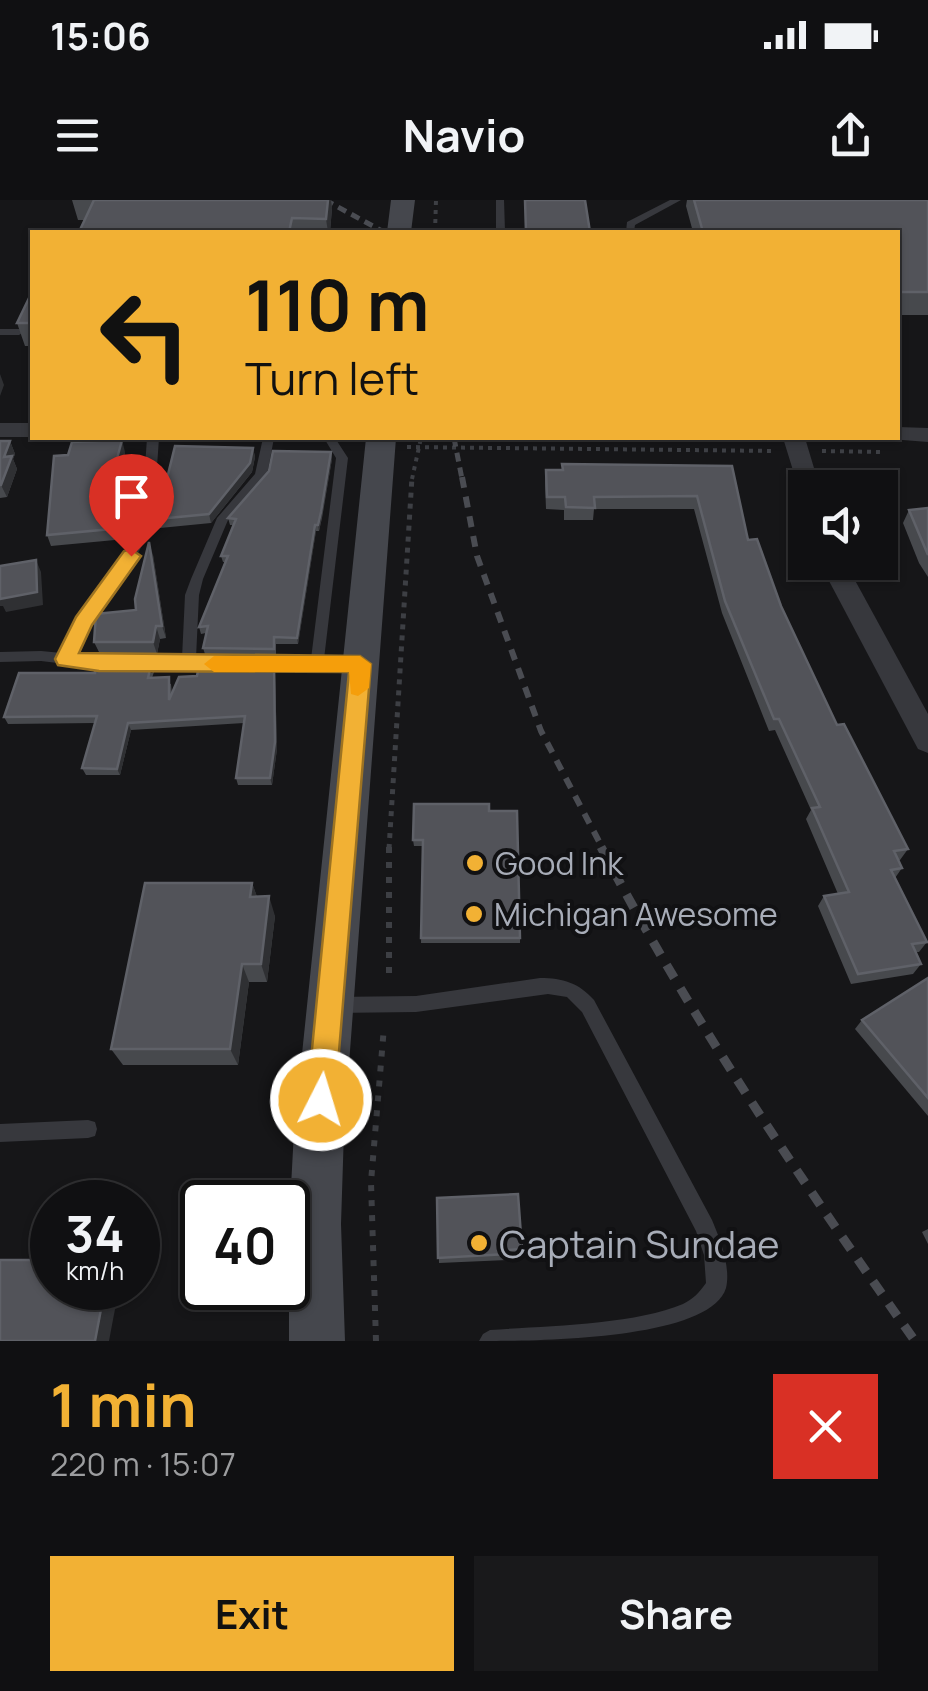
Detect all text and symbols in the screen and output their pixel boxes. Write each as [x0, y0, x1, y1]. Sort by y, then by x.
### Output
text: 15:06 [50, 9, 151, 61]
text: Navio [403, 104, 525, 166]
icon: menu [50, 108, 105, 163]
icon: share [823, 108, 878, 163]
text: 110 m [245, 256, 429, 352]
icon: left [80, 270, 210, 400]
text: Turn left [245, 347, 419, 409]
pin [89, 454, 174, 557]
icon: arrive [104, 469, 159, 524]
map controls [788, 470, 898, 580]
button: sound [788, 470, 898, 580]
place label: Good Ink [495, 841, 624, 885]
marker: Good Ink [464, 852, 486, 874]
place label: Michigan Awesome [494, 892, 778, 936]
marker: Michigan Awesome [463, 903, 485, 925]
position arrow [269, 1048, 373, 1152]
speed limit sign: 40 [180, 1180, 310, 1310]
text: 34 [65, 1199, 125, 1267]
place label: Captain Sundae [499, 1217, 779, 1269]
marker: Captain Sundae [468, 1232, 490, 1254]
text: km/h [66, 1253, 124, 1288]
text: 1 min [50, 1363, 197, 1445]
button: close [773, 1374, 878, 1479]
text: 220 m · 15:07 [50, 1442, 236, 1486]
button: Exit [50, 1556, 454, 1671]
button: Share [474, 1556, 878, 1671]

